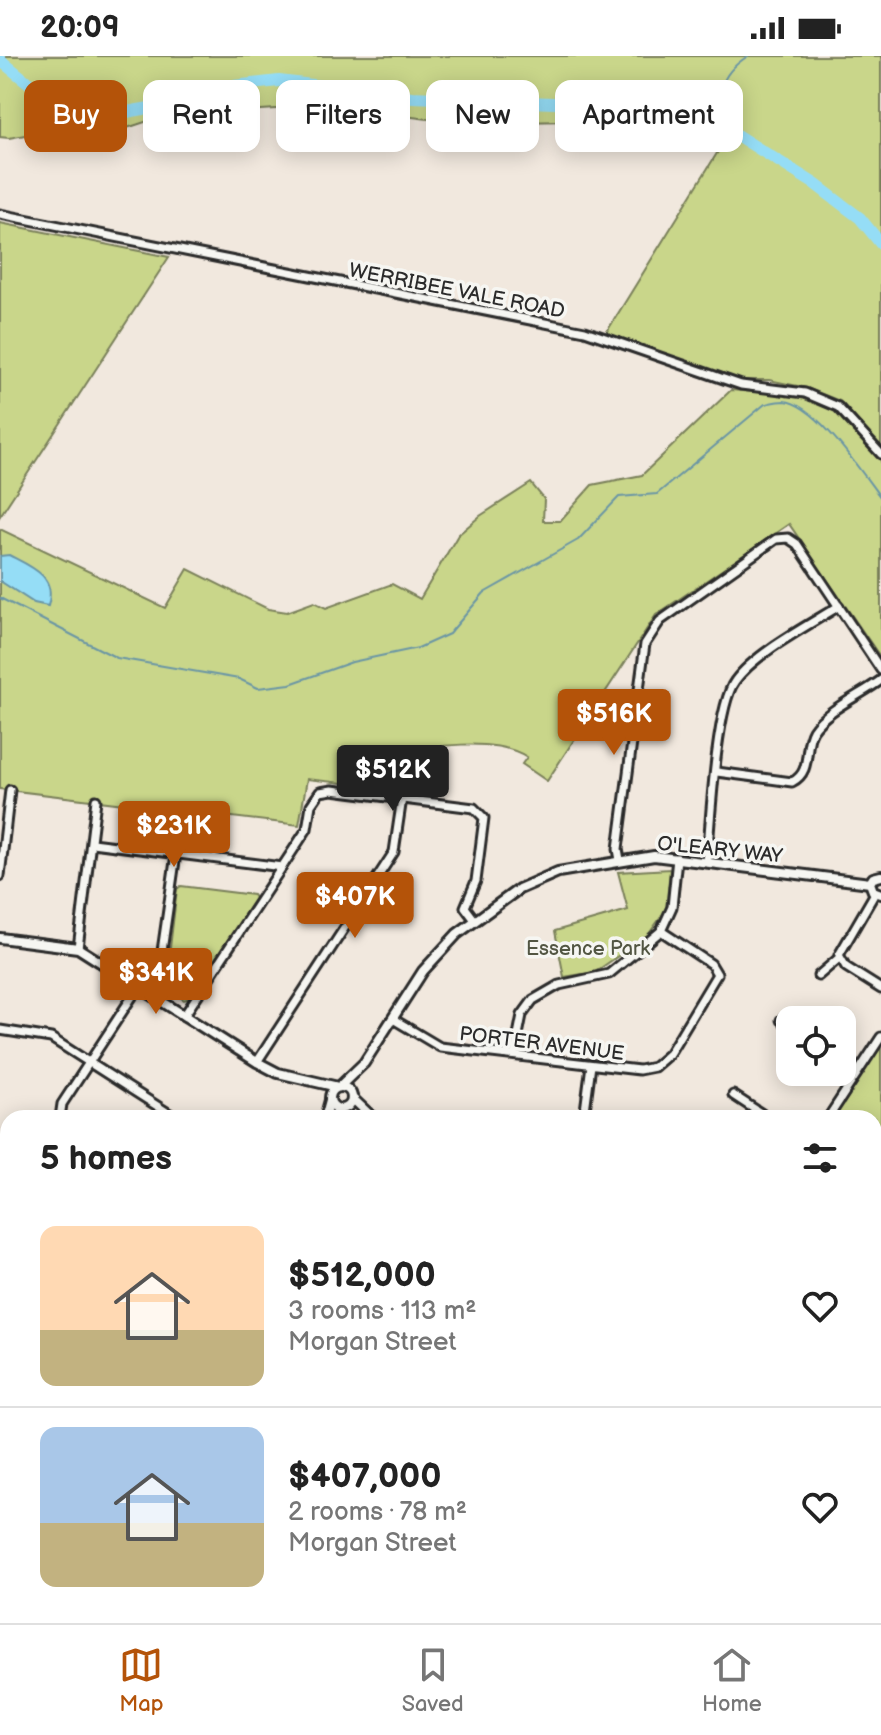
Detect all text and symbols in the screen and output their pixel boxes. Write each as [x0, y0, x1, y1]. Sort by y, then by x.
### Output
text: 20:09 [40, 10, 120, 46]
chip: Buy [24, 80, 127, 152]
chip: Rent [143, 80, 260, 152]
chip: Filters [276, 80, 410, 152]
chip: New [426, 80, 539, 152]
chip: Apartment [555, 80, 743, 152]
street label: WERRIBEE VALE ROAD [347, 258, 567, 324]
pin: $516K [558, 689, 670, 757]
text: $516K [576, 699, 652, 730]
pin: $512K [337, 745, 449, 813]
text: $512K [355, 755, 431, 786]
pin: $231K [118, 801, 230, 869]
text: $231K [136, 811, 212, 842]
street label: O'LEARY WAY [656, 831, 784, 869]
pin: $407K [299, 872, 411, 940]
text: $407K [315, 882, 395, 913]
park label: Essence Park [526, 937, 650, 961]
pin: $341K [100, 948, 212, 1016]
text: $341K [118, 958, 194, 989]
map controls [776, 1006, 856, 1086]
button: locate [776, 1006, 856, 1086]
street label: PORTER AVENUE [458, 1022, 626, 1066]
icon: filters [798, 1136, 842, 1180]
text: 5 homes [40, 1138, 172, 1179]
text: $512,000 [288, 1255, 436, 1296]
icon: home [104, 1258, 200, 1354]
icon: heart [798, 1284, 842, 1328]
text: 3 rooms · 113 m² [288, 1296, 477, 1327]
text: Morgan Street [288, 1327, 456, 1358]
text: $407,000 [288, 1456, 441, 1497]
icon: home [104, 1459, 200, 1555]
icon: heart [798, 1485, 842, 1529]
text: 2 rooms · 78 m² [288, 1497, 467, 1528]
text: Morgan Street [288, 1528, 456, 1559]
tab: Map [119, 1643, 163, 1718]
tab: Saved [402, 1643, 464, 1718]
tab: Home [702, 1643, 762, 1718]

